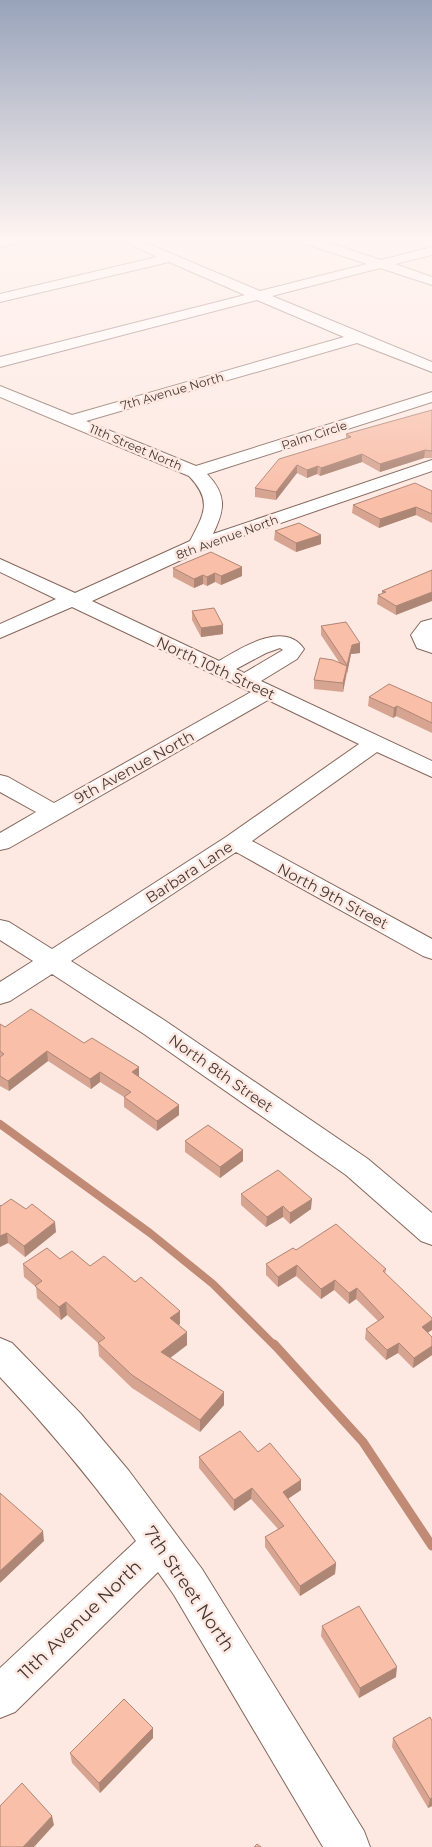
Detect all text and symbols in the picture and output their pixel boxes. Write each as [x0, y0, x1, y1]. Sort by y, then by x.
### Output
street label: 7th Avenue North [119, 369, 225, 413]
street label: Palm Circle [279, 417, 349, 453]
street label: 11th Street North [87, 421, 185, 473]
street label: 8th Avenue North [174, 512, 280, 562]
street label: North 10th Street [154, 632, 278, 704]
street label: 9th Avenue North [71, 726, 197, 808]
street label: Barbara Lane [142, 837, 236, 907]
street label: North 9th Street [274, 859, 392, 933]
street label: North 8th Street [165, 1030, 277, 1116]
street label: 7th Street North [139, 1522, 239, 1656]
street label: 11th Avenue North [14, 1556, 146, 1684]

